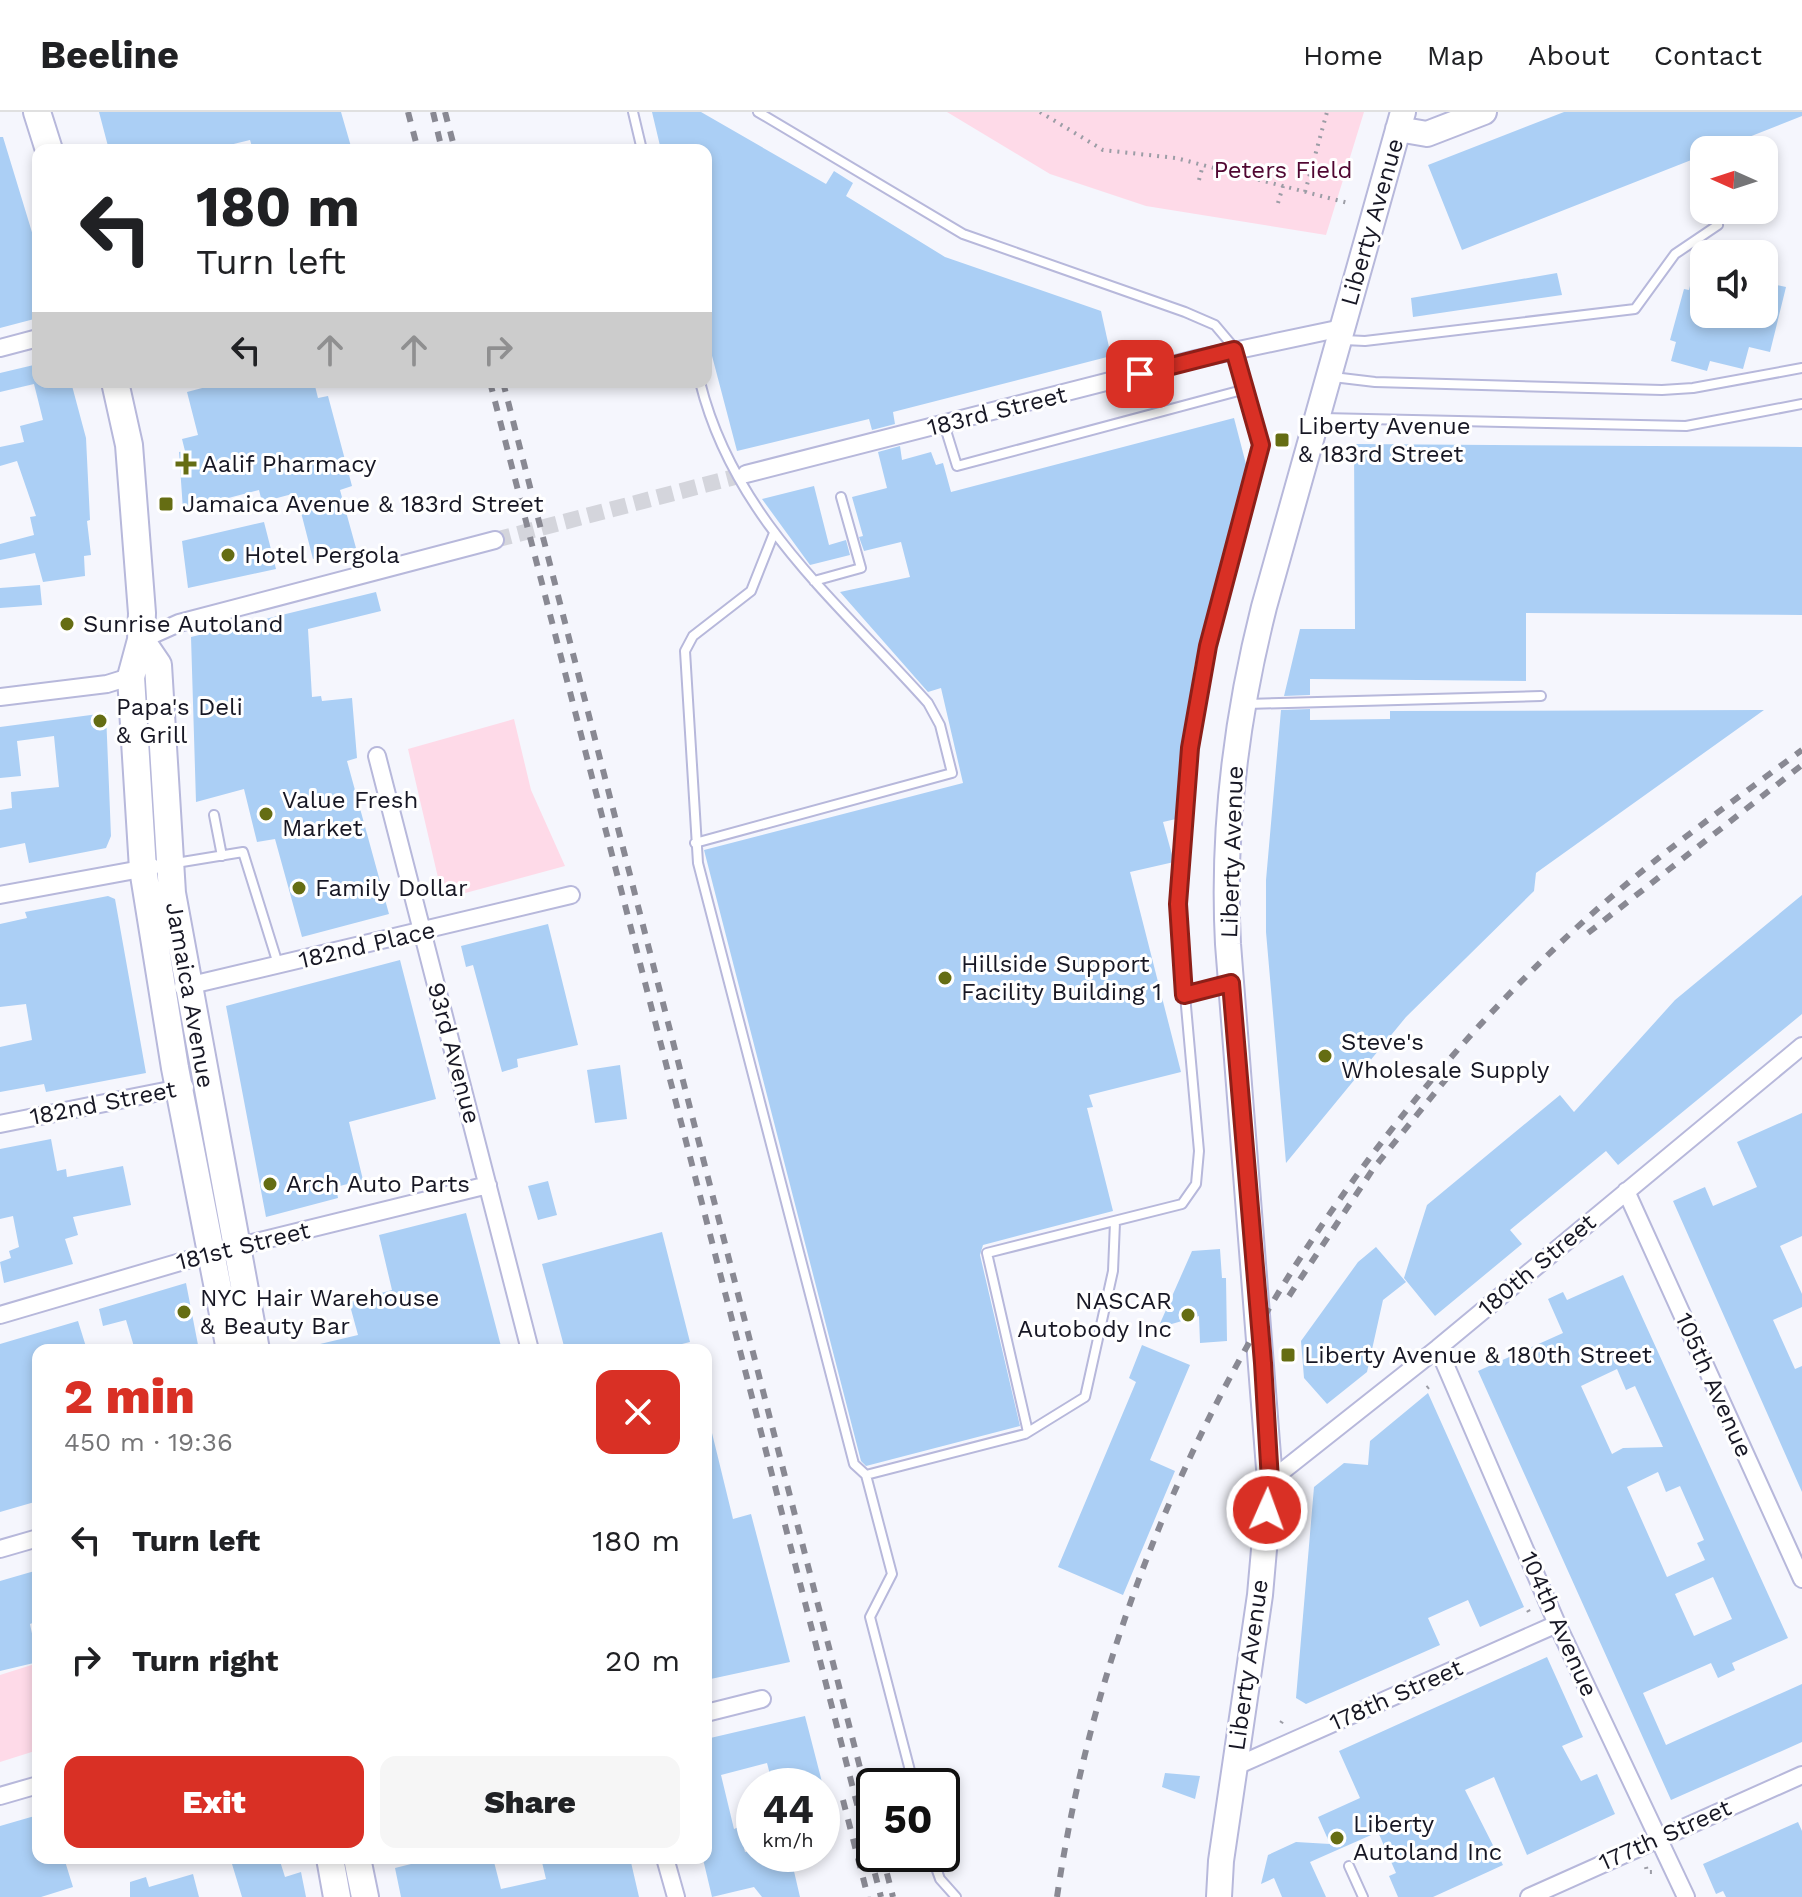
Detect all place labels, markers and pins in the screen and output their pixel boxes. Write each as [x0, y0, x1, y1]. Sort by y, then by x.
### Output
pin [1106, 340, 1174, 408]
place label: Liberty Avenue & 183rd Street [1298, 412, 1471, 468]
marker: Liberty Avenue & 183rd Street [1273, 431, 1291, 449]
place label: Aalif Pharmacy [202, 450, 377, 478]
marker: Aalif Pharmacy [177, 455, 195, 473]
place label: Jamaica Avenue & 183rd Street [182, 490, 544, 518]
marker: Jamaica Avenue & 183rd Street [157, 495, 175, 513]
place label: Hotel Pergola [244, 541, 400, 569]
marker: Hotel Pergola [219, 546, 237, 564]
place label: Sunrise Autoland [83, 610, 284, 638]
marker: Sunrise Autoland [58, 615, 76, 633]
place label: Papa's Deli & Grill [116, 693, 243, 749]
marker: Papa's Deli & Grill [91, 712, 109, 730]
place label: Value Fresh Market [282, 786, 418, 842]
marker: Value Fresh Market [257, 805, 275, 823]
place label: Family Dollar [315, 874, 468, 902]
marker: Family Dollar [290, 879, 308, 897]
place label: Hillside Support Facility Building 1 [961, 950, 1162, 1006]
marker: Hillside Support Facility Building 1 [936, 969, 954, 987]
place label: Steve's Wholesale Supply [1341, 1028, 1550, 1084]
marker: Steve's Wholesale Supply [1316, 1047, 1334, 1065]
place label: Arch Auto Parts [286, 1170, 470, 1198]
marker: Arch Auto Parts [261, 1175, 279, 1193]
place label: NYC Hair Warehouse & Beauty Bar [200, 1284, 439, 1340]
place label: NASCAR Autobody Inc [1017, 1287, 1172, 1343]
marker: NYC Hair Warehouse & Beauty Bar [175, 1303, 193, 1321]
marker: NASCAR Autobody Inc [1179, 1306, 1197, 1324]
place label: Liberty Avenue & 180th Street [1304, 1341, 1652, 1369]
marker: Liberty Avenue & 180th Street [1279, 1346, 1297, 1364]
place label: Liberty Autoland Inc [1353, 1810, 1502, 1866]
marker: Liberty Autoland Inc [1328, 1829, 1346, 1847]

